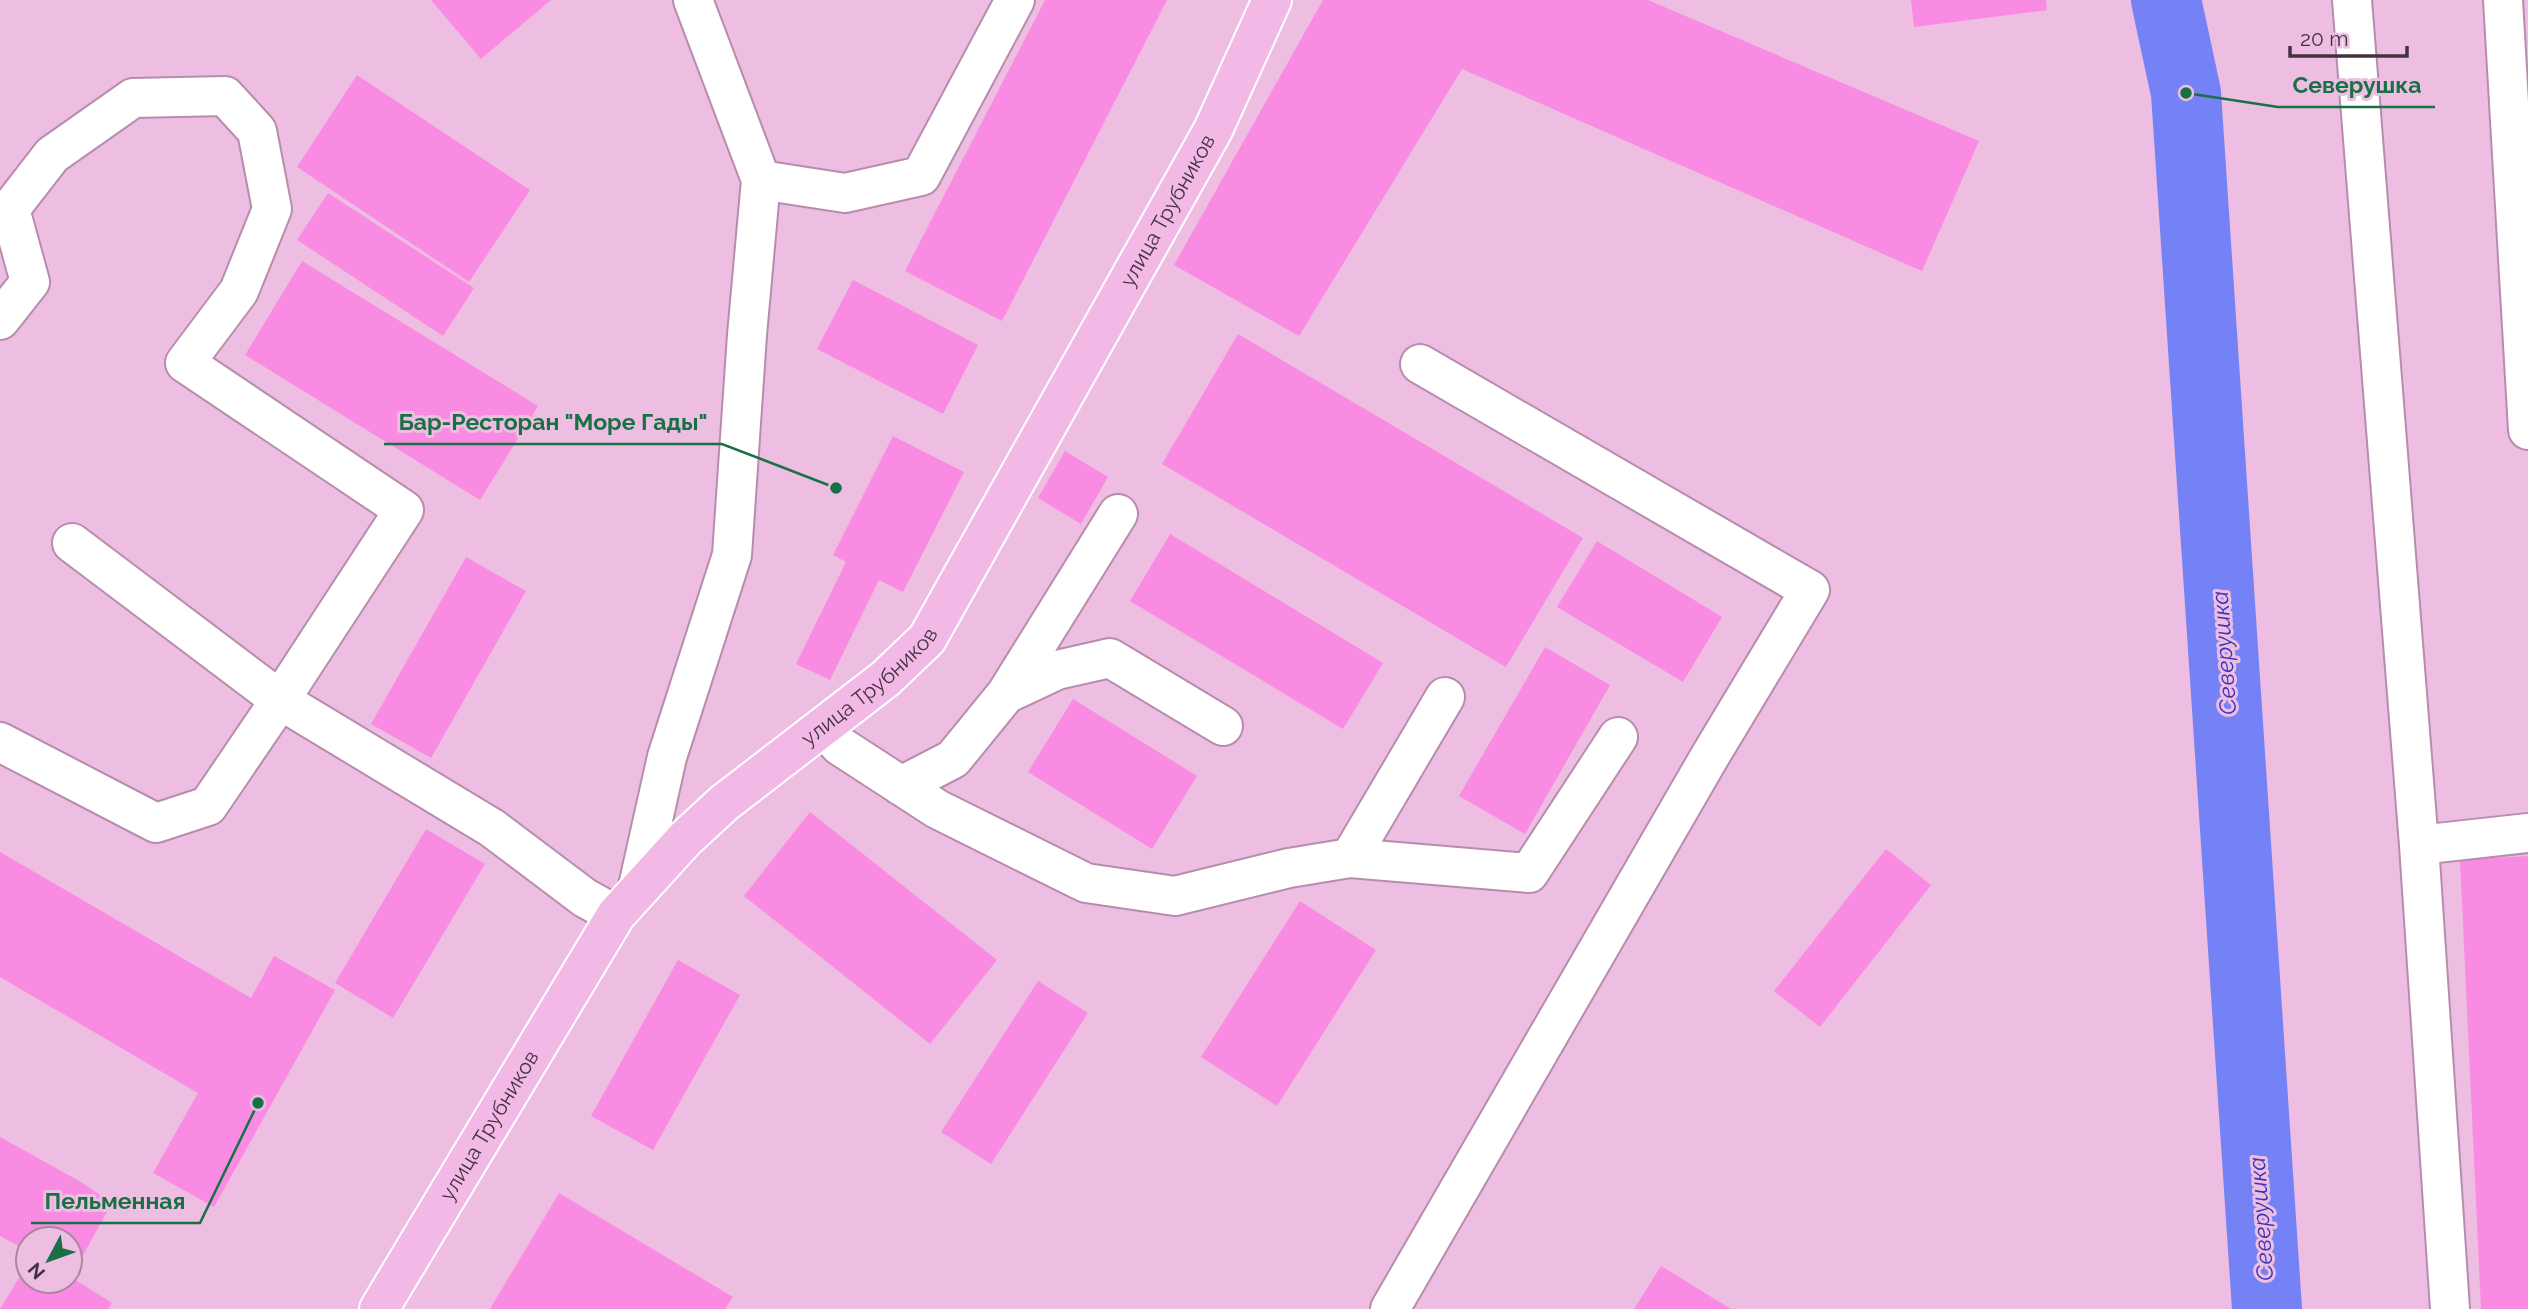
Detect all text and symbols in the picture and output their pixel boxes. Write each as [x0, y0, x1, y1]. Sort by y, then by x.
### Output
scale bar [2290, 14, 2407, 58]
text: 20 m [2300, 26, 2348, 51]
callout: Северушка [2278, 63, 2435, 107]
text: Северушка [2292, 71, 2422, 98]
street label: улица Трубников [1114, 130, 1220, 291]
callout: Бар-Ресторан "Море Гады" [384, 400, 722, 444]
text: Бар-Ресторан "Море Гады" [398, 408, 708, 435]
water label: Северушка [2206, 590, 2241, 716]
street label: улица Трубников [796, 623, 943, 751]
street label: улица Трубников [434, 1046, 544, 1205]
water label: Северушка [2243, 1156, 2278, 1282]
callout: Пельменная [31, 1179, 200, 1223]
text: Пельменная [45, 1187, 185, 1214]
north arrow [14, 1225, 84, 1295]
text: N [23, 1258, 49, 1284]

